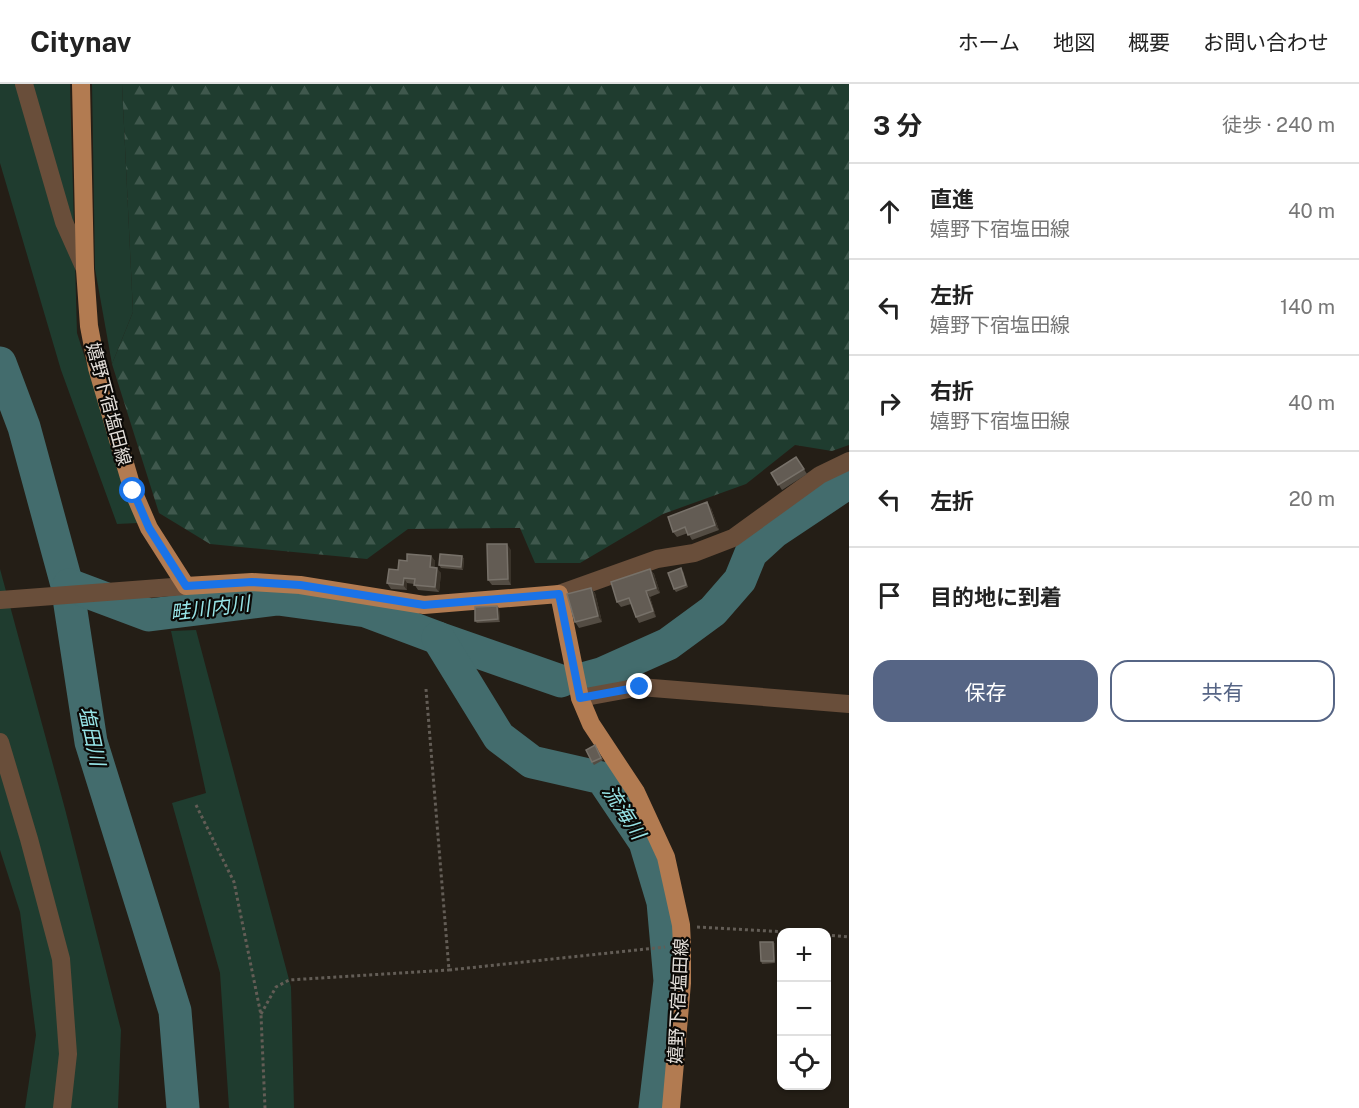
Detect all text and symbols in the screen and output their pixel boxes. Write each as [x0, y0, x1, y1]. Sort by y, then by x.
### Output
text: Citynav [30, 25, 131, 58]
text: ホーム [958, 30, 1020, 55]
text: 地図 [1053, 30, 1095, 55]
text: 概要 [1128, 30, 1170, 55]
text: お問い合わせ [1203, 30, 1329, 55]
text: 3 分 [873, 110, 922, 141]
text: 徒歩 · 240 m [1222, 113, 1335, 137]
text: 直進 [930, 186, 974, 212]
icon: ahead [873, 195, 906, 228]
text: 40 m [1288, 199, 1335, 223]
text: 嬉野下宿塩田線 [930, 217, 1070, 241]
text: 左折 [930, 282, 974, 308]
icon: left [873, 291, 906, 324]
text: 140 m [1280, 295, 1335, 319]
text: 嬉野下宿塩田線 [930, 313, 1070, 337]
street label: 嬉野下宿塩田線 [83, 340, 135, 468]
text: 右折 [930, 378, 974, 404]
icon: right [873, 387, 906, 420]
text: 40 m [1288, 391, 1335, 415]
text: 嬉野下宿塩田線 [930, 409, 1070, 433]
route start [119, 477, 145, 503]
icon: left [873, 483, 906, 516]
text: 20 m [1289, 487, 1335, 511]
text: 左折 [930, 488, 974, 514]
icon: arrive [873, 579, 906, 612]
text: 目的地に到着 [930, 584, 1062, 610]
water label: 畦川内川 [169, 591, 253, 625]
button: 保存 [873, 660, 1098, 722]
button: 共有 [1110, 660, 1335, 722]
route end [626, 673, 652, 699]
water label: 塩田川 [74, 704, 110, 770]
water label: 流海川 [598, 780, 651, 845]
map controls [777, 928, 831, 1090]
button: + [777, 928, 831, 982]
street label: 嬉野下宿塩田線 [664, 938, 692, 1064]
button: − [777, 982, 831, 1036]
button: locate [777, 1036, 831, 1090]

